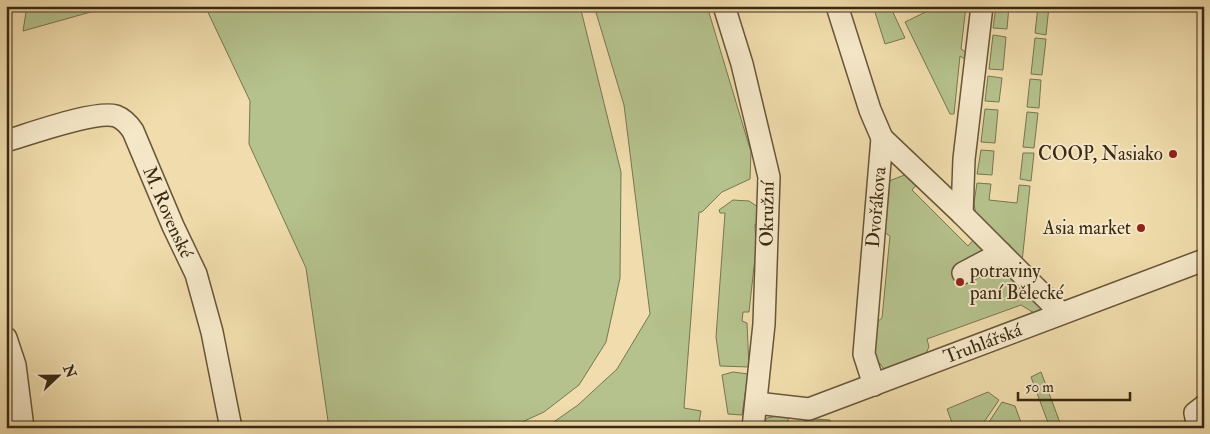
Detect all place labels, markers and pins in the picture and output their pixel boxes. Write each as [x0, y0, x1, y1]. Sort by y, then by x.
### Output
place label: COOP, Nasiako [1038, 142, 1163, 166]
marker: COOP, Nasiako [1167, 148, 1179, 160]
place label: Asia market [1042, 216, 1131, 240]
marker: Asia market [1135, 222, 1147, 234]
place label: potraviny paní Bělecké [969, 259, 1064, 306]
marker: potraviny paní Bělecké [954, 276, 966, 288]

